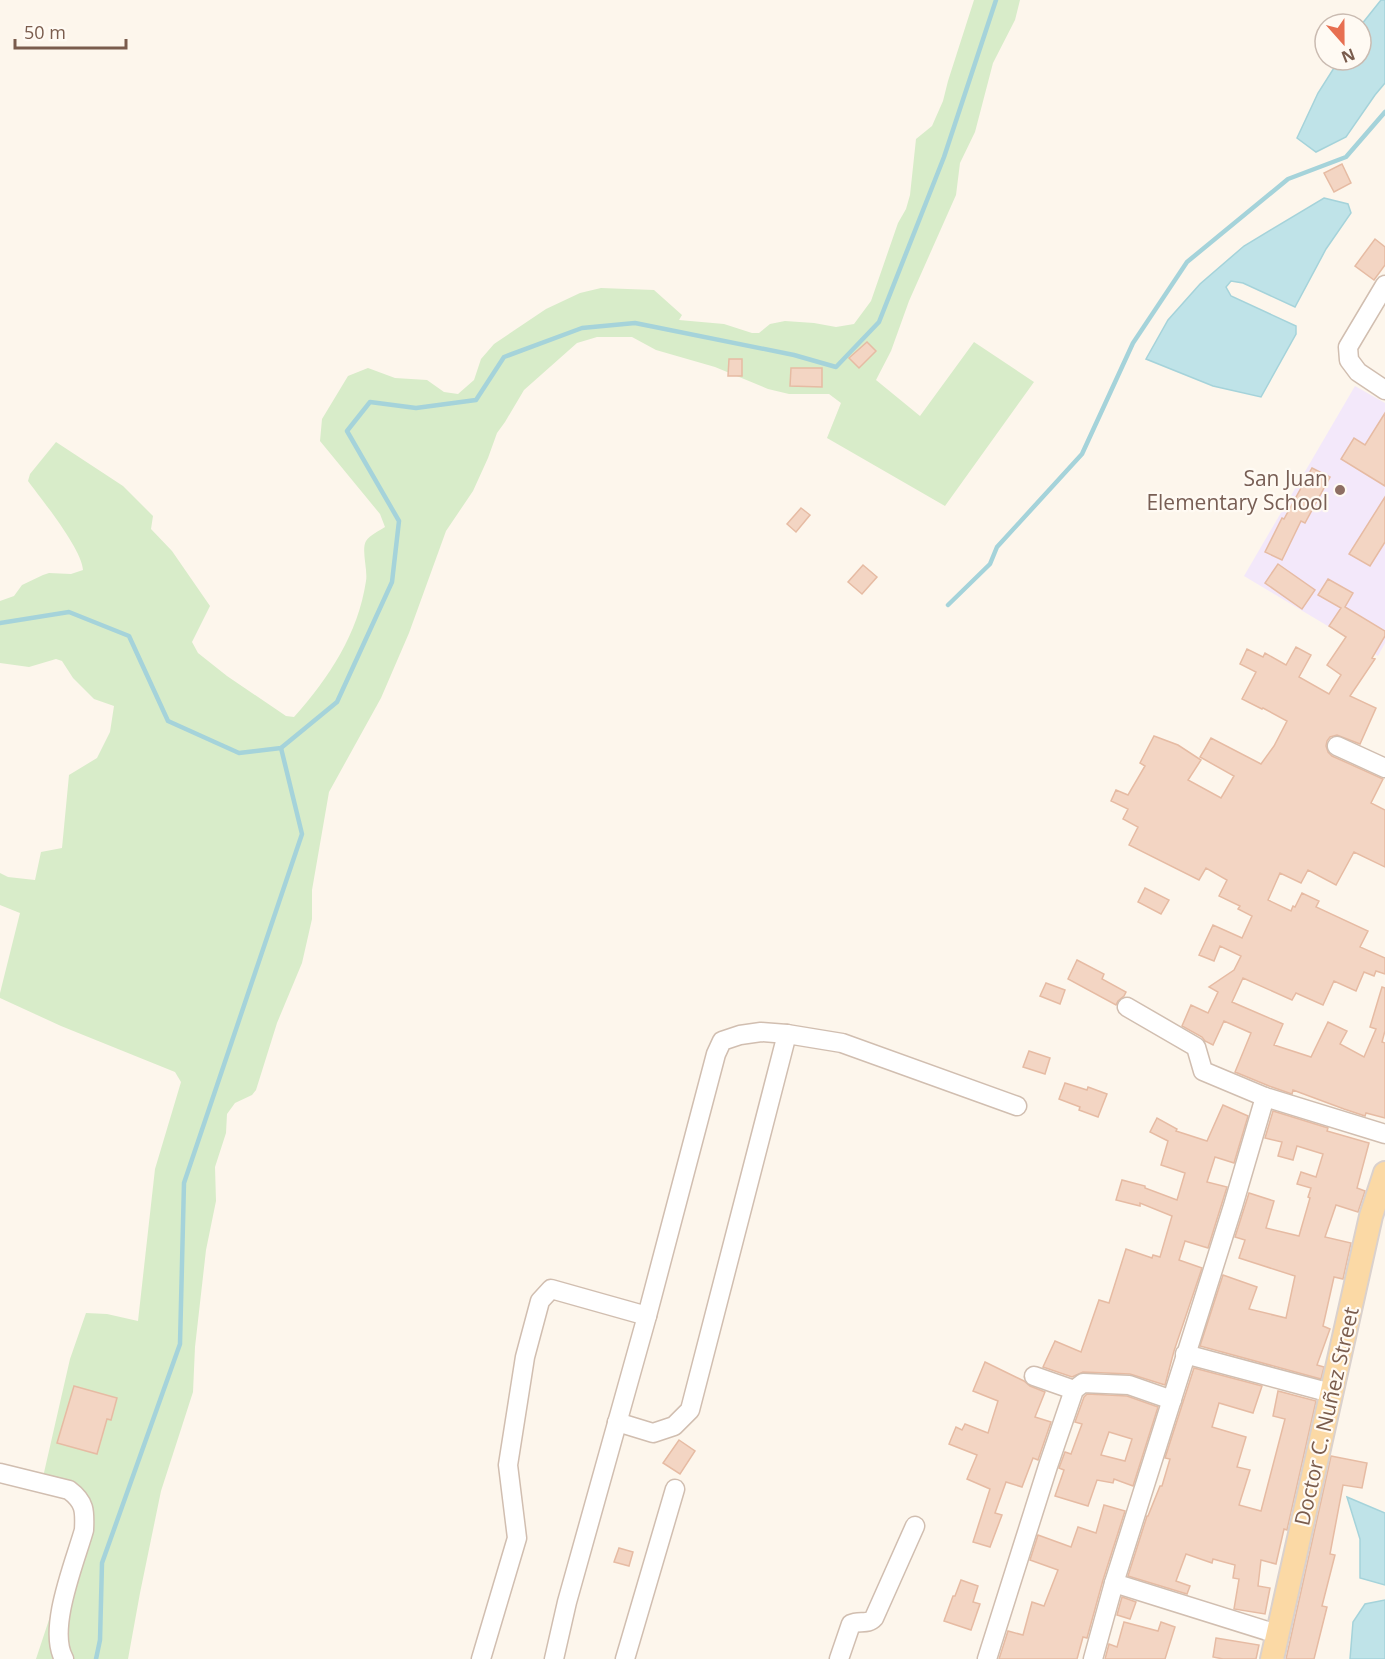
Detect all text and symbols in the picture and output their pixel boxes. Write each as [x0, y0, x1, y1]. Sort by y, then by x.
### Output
scale bar [15, 12, 126, 50]
north arrow [1313, 12, 1373, 72]
text: 50 m [24, 20, 66, 44]
text: N [1338, 43, 1358, 69]
place label: San Juan Elementary School [1146, 464, 1328, 516]
marker: San Juan Elementary School [1333, 483, 1347, 497]
street label: Doctor C. Nuñez Street [1287, 1304, 1365, 1528]

